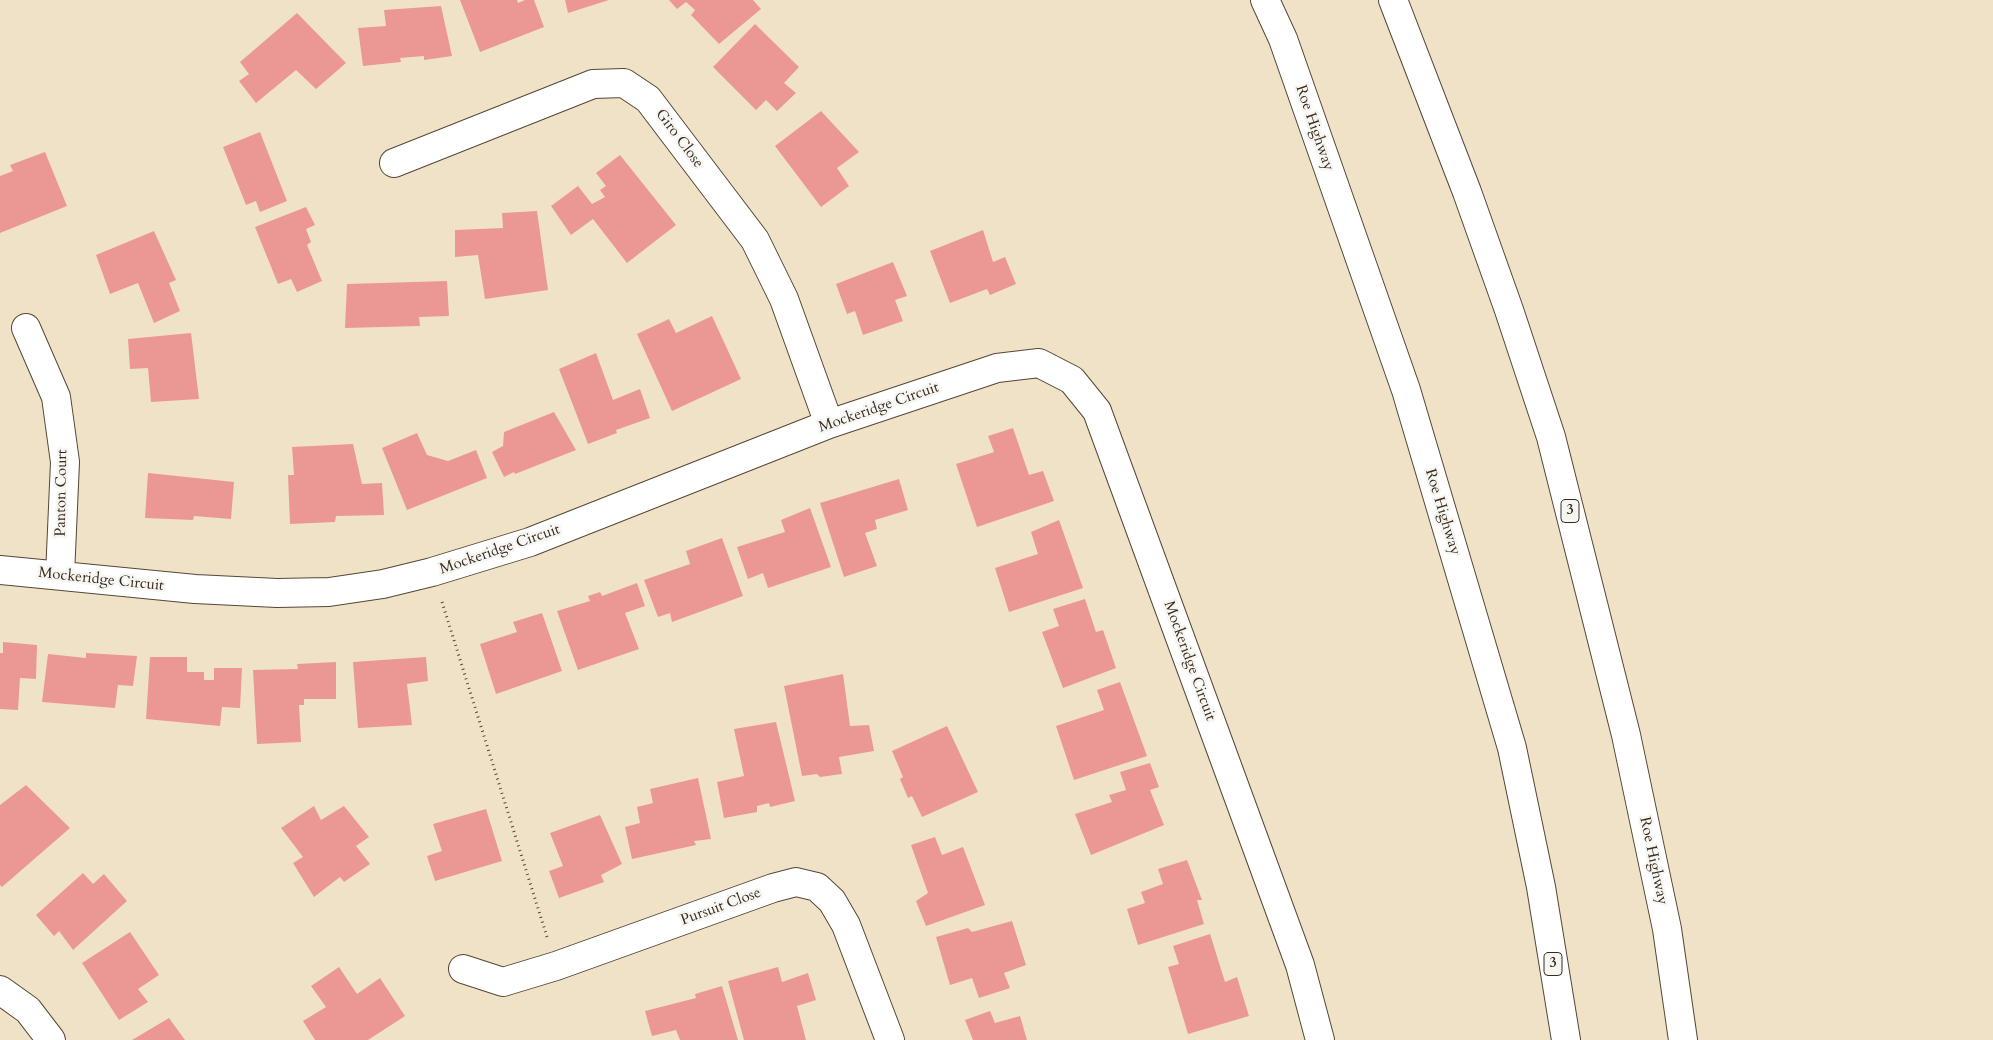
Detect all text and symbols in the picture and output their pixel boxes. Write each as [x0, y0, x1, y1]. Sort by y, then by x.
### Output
street label: Roe Highway [1291, 83, 1337, 173]
street label: Giro Close [651, 106, 707, 172]
street label: Mockeridge Circuit [816, 379, 942, 437]
street label: Panton Court [52, 449, 72, 537]
street label: Roe Highway [1420, 467, 1464, 557]
road number: 3 [1561, 500, 1579, 522]
street label: Mockeridge Circuit [437, 521, 563, 579]
street label: Mockeridge Circuit [37, 564, 165, 596]
street label: Mockeridge Circuit [1159, 599, 1219, 723]
street label: Roe Highway [1635, 816, 1671, 906]
street label: Pursuit Close [678, 884, 764, 930]
road number: 3 [1544, 952, 1562, 976]

